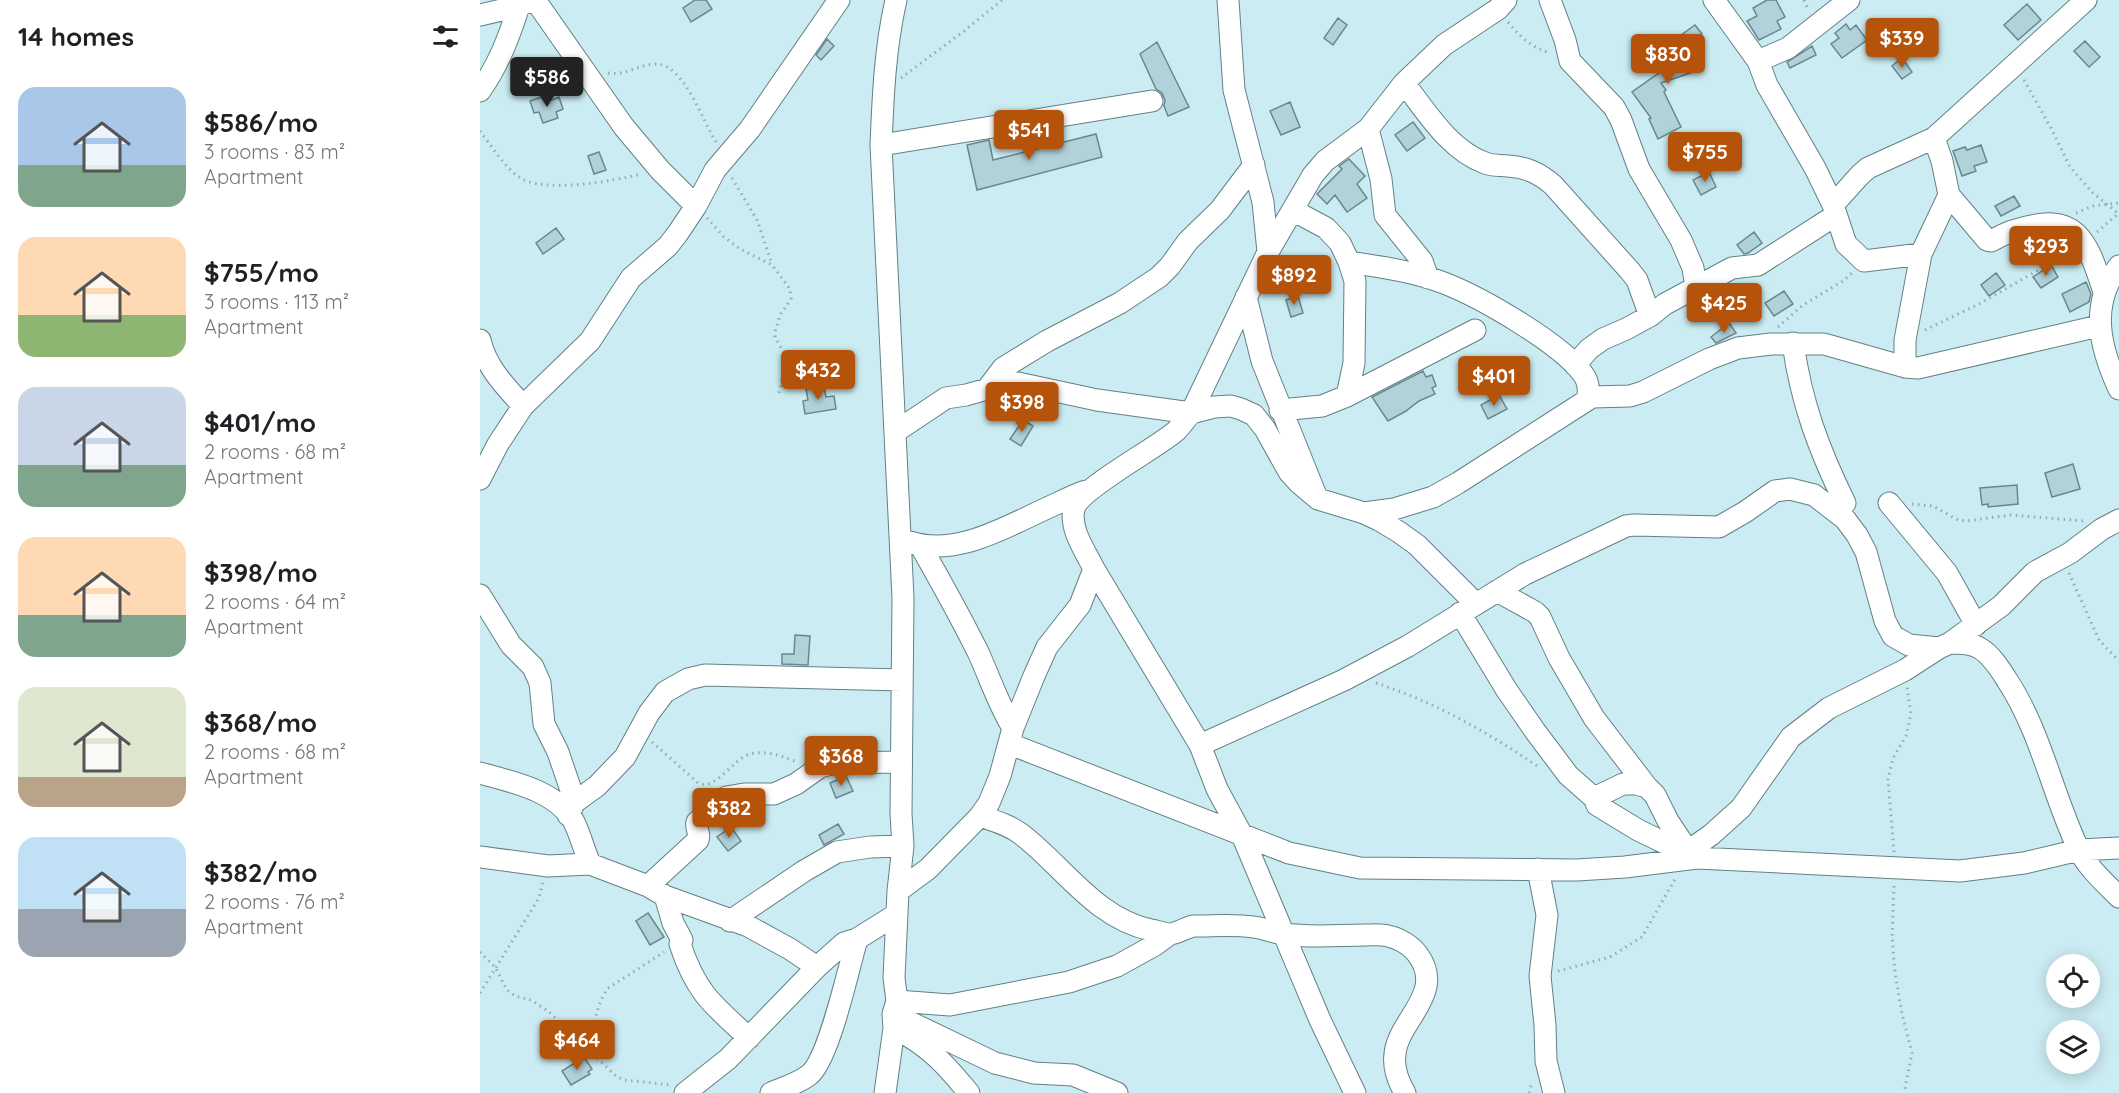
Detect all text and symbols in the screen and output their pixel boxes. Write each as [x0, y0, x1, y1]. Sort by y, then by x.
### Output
pin: $339 [1866, 18, 1938, 69]
text: 14 homes [18, 20, 134, 53]
icon: filters [429, 20, 462, 53]
text: $339 [1880, 25, 1924, 50]
pin: $830 [1632, 34, 1704, 85]
text: $830 [1645, 41, 1691, 66]
pin: $586 [511, 57, 583, 108]
text: $586 [524, 64, 570, 89]
text: $586/mo [204, 106, 318, 139]
pin: $541 [993, 110, 1065, 161]
icon: home [66, 111, 138, 183]
text: $541 [1008, 117, 1050, 142]
pin: $755 [1669, 132, 1741, 183]
text: 3 rooms · 83 m² [204, 139, 345, 164]
text: $755 [1682, 139, 1728, 164]
text: Apartment [204, 164, 304, 189]
pin: $293 [2010, 226, 2082, 277]
text: $293 [2023, 233, 2069, 258]
pin: $892 [1258, 255, 1330, 306]
text: $755/mo [204, 256, 319, 289]
icon: home [66, 261, 138, 333]
text: $892 [1271, 262, 1317, 287]
pin: $425 [1688, 283, 1760, 334]
text: 3 rooms · 113 m² [204, 289, 349, 314]
text: $425 [1701, 290, 1747, 315]
text: Apartment [204, 314, 304, 339]
pin: $432 [782, 350, 854, 401]
pin: $401 [1458, 356, 1530, 407]
text: $432 [795, 357, 841, 382]
text: $401 [1472, 363, 1516, 388]
pin: $398 [986, 382, 1058, 433]
text: $398 [1000, 389, 1045, 414]
text: $401/mo [204, 406, 316, 439]
icon: home [66, 411, 138, 483]
text: 2 rooms · 68 m² [204, 439, 346, 464]
text: Apartment [204, 464, 304, 489]
text: $398/mo [204, 556, 317, 589]
icon: home [66, 561, 138, 633]
text: 2 rooms · 64 m² [204, 589, 346, 614]
text: Apartment [204, 614, 304, 639]
text: $368/mo [204, 706, 317, 739]
icon: home [66, 711, 138, 783]
pin: $368 [805, 736, 877, 787]
text: 2 rooms · 68 m² [204, 739, 346, 764]
text: $368 [819, 743, 863, 768]
text: Apartment [204, 764, 304, 789]
pin: $382 [693, 788, 765, 839]
text: $382 [706, 795, 752, 820]
text: $382/mo [204, 856, 318, 889]
icon: home [66, 861, 138, 933]
text: 2 rooms · 76 m² [204, 889, 345, 914]
text: Apartment [204, 914, 304, 939]
map controls [2046, 954, 2100, 1074]
button: locate [2046, 954, 2100, 1008]
pin: $464 [541, 1020, 613, 1071]
button: layers [2046, 1020, 2100, 1074]
text: $464 [554, 1027, 600, 1052]

